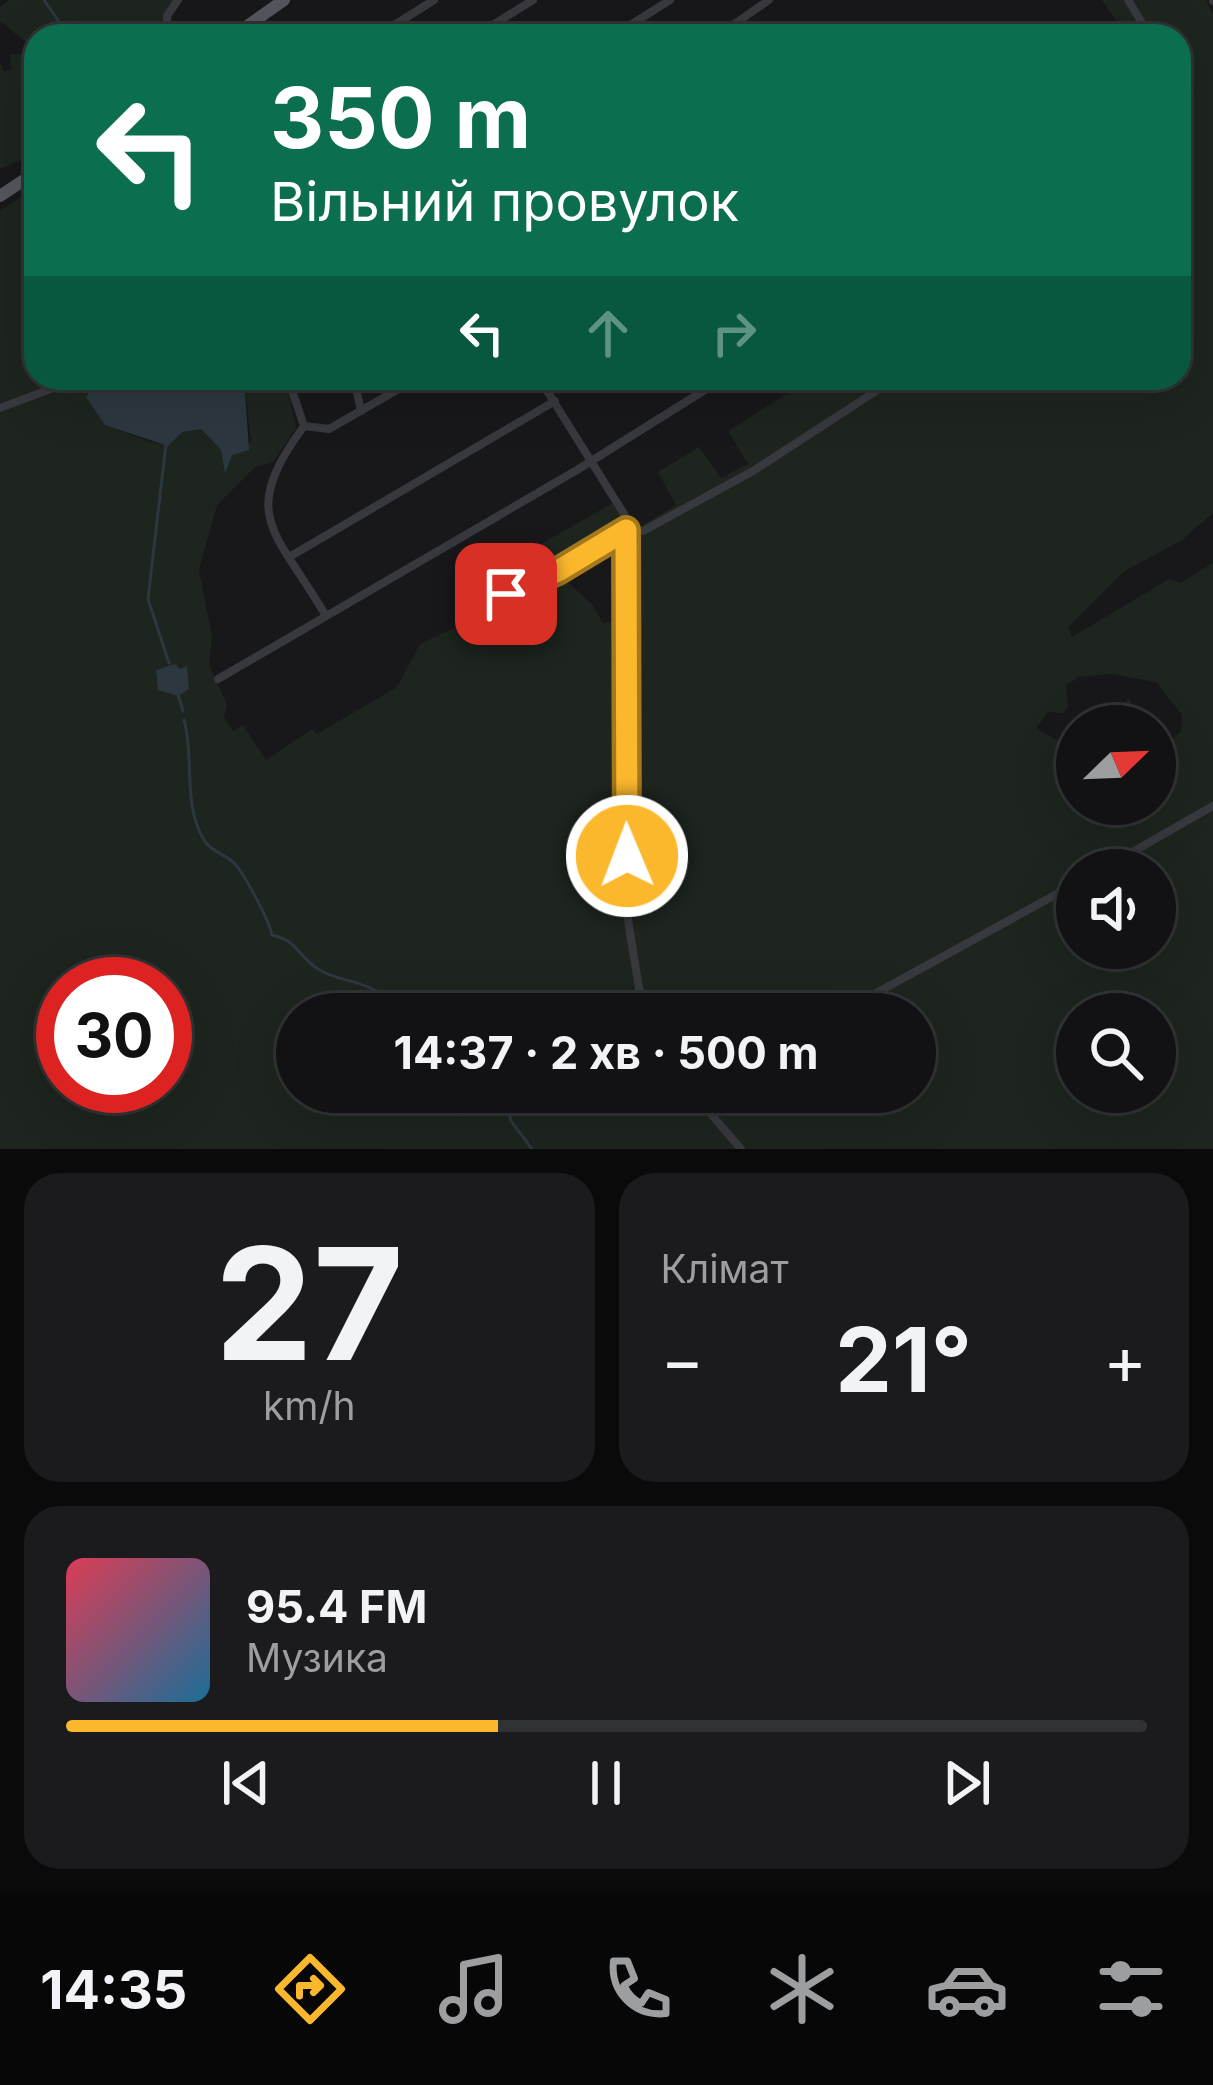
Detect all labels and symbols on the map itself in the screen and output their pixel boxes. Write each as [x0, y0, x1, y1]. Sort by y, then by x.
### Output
pin [455, 543, 557, 645]
north arrow [1056, 705, 1176, 825]
position arrow [564, 793, 690, 919]
speed limit sign: 30 [36, 957, 192, 1113]

